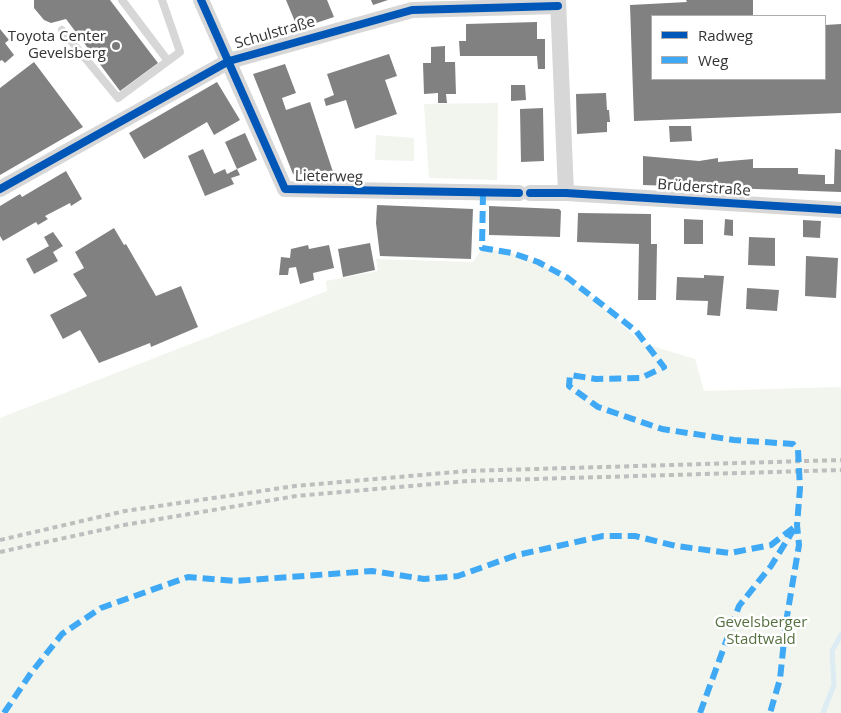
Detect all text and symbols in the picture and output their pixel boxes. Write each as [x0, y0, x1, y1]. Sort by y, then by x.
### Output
street label: Schulstraße [233, 13, 317, 53]
legend [651, 15, 826, 80]
text: Radweg [698, 25, 753, 45]
place label: Toyota Center Gevelsberg [8, 28, 106, 63]
marker: Toyota Center Gevelsberg [110, 40, 122, 52]
text: Weg [698, 50, 728, 70]
street label: Lieterweg [295, 167, 363, 187]
street label: Brüderstraße [657, 176, 751, 200]
park label: Gevelsberger Stadtwald [715, 614, 807, 649]

